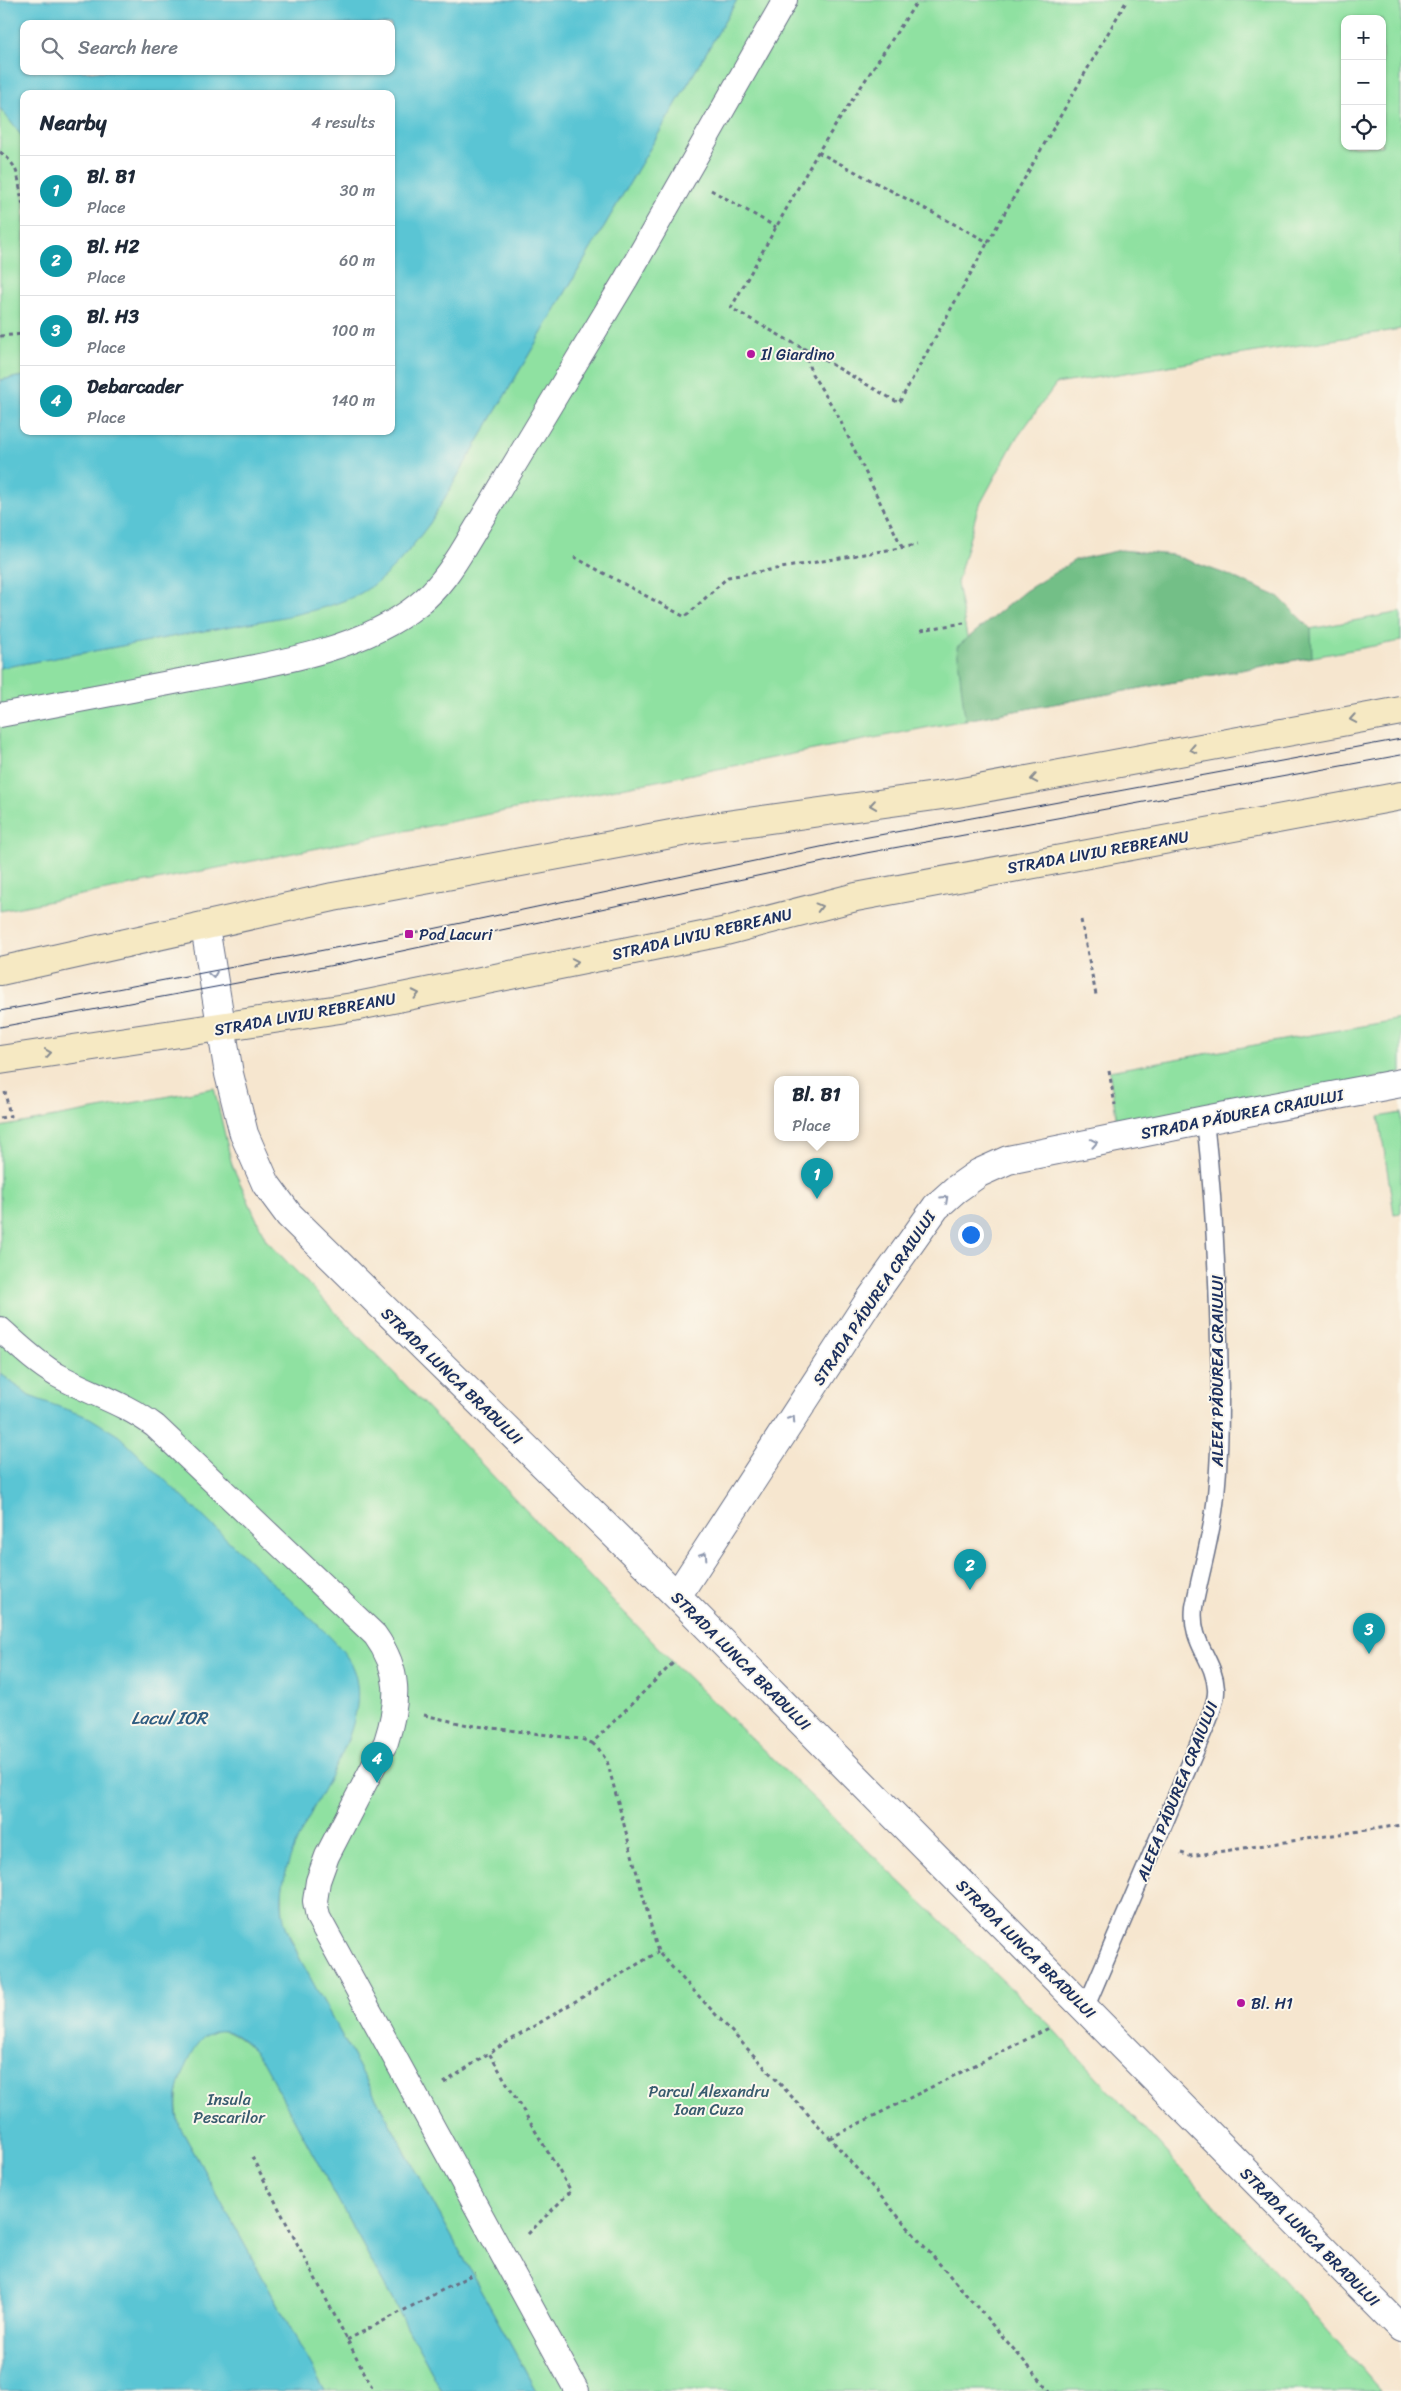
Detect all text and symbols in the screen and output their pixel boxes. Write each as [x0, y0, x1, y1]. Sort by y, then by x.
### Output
map controls [1341, 15, 1386, 150]
button: + [1341, 15, 1386, 60]
search box [20, 20, 395, 75]
text: Search here [78, 31, 178, 64]
icon: search [38, 34, 66, 62]
button: − [1341, 60, 1386, 105]
text: Nearby [40, 104, 106, 142]
button: locate [1341, 105, 1386, 150]
text: 4 results [311, 108, 375, 137]
text: Bl. B1 [87, 160, 135, 193]
text: 1 [53, 176, 59, 205]
text: 30 m [340, 176, 375, 205]
text: Place [87, 193, 126, 222]
text: Bl. H2 [87, 230, 140, 263]
text: 2 [51, 246, 61, 275]
text: 60 m [339, 246, 375, 275]
text: Place [87, 263, 126, 292]
text: Bl. H3 [87, 300, 139, 333]
text: 3 [52, 316, 60, 345]
text: 100 m [331, 316, 375, 345]
text: Place [87, 333, 126, 362]
place label: Il Giardino [760, 340, 835, 369]
marker: Il Giardino [745, 348, 757, 360]
text: Debarcader [87, 370, 182, 403]
text: 4 [51, 386, 61, 415]
text: 140 m [332, 386, 375, 415]
text: Place [87, 403, 126, 432]
one-way arrow [1349, 714, 1357, 724]
one-way arrow [1189, 744, 1198, 754]
one-way arrow [1029, 774, 1038, 784]
one-way arrow [869, 799, 877, 810]
street label: STRADA LIVIU REBREANU [1005, 822, 1191, 882]
street label: STRADA LIVIU REBREANU [609, 899, 795, 969]
one-way arrow [814, 902, 822, 912]
place label: Pod Lacuri [419, 920, 493, 949]
marker: Pod Lacuri [403, 928, 415, 940]
one-way arrow [571, 957, 580, 968]
one-way arrow [208, 970, 218, 979]
street label: STRADA LIVIU REBREANU [212, 984, 398, 1044]
one-way arrow [412, 990, 420, 1000]
one-way arrow [45, 1048, 53, 1059]
popup [774, 1076, 859, 1141]
text: Bl. B1 [792, 1078, 841, 1111]
street label: STRADA PĂDUREA CRAIULUI [1138, 1080, 1348, 1148]
text: Place [792, 1111, 831, 1140]
one-way arrow [1089, 1138, 1098, 1148]
pin: 1 [801, 1158, 833, 1199]
one-way arrow [939, 1196, 948, 1205]
street label: STRADA PĂDUREA CRAIULUI [804, 1203, 945, 1392]
your location [958, 1222, 984, 1248]
street label: ALEEA PĂDUREA CRAIULUI [1203, 1275, 1232, 1468]
street label: STRADA LUNCA BRADULUI [374, 1300, 530, 1452]
one-way arrow [786, 1415, 796, 1424]
pin: 2 [954, 1549, 986, 1590]
one-way arrow [698, 1552, 707, 1561]
street label: STRADA LUNCA BRADULUI [664, 1584, 818, 1738]
pin: 3 [1353, 1613, 1385, 1654]
street label: ALEEA PĂDUREA CRAIULUI [1127, 1697, 1226, 1886]
water label: Lacul IOR [131, 1702, 209, 1734]
pin: 4 [361, 1742, 393, 1783]
street label: STRADA LUNCA BRADULUI [949, 1872, 1103, 2026]
place label: Bl. H1 [1251, 1989, 1293, 2018]
marker: Bl. H1 [1235, 1997, 1247, 2009]
park label: Parcul Alexandru Ioan Cuza [649, 2077, 770, 2124]
park label: Insula Pescarilor [193, 2085, 266, 2132]
street label: STRADA LUNCA BRADULUI [1233, 2160, 1387, 2314]

